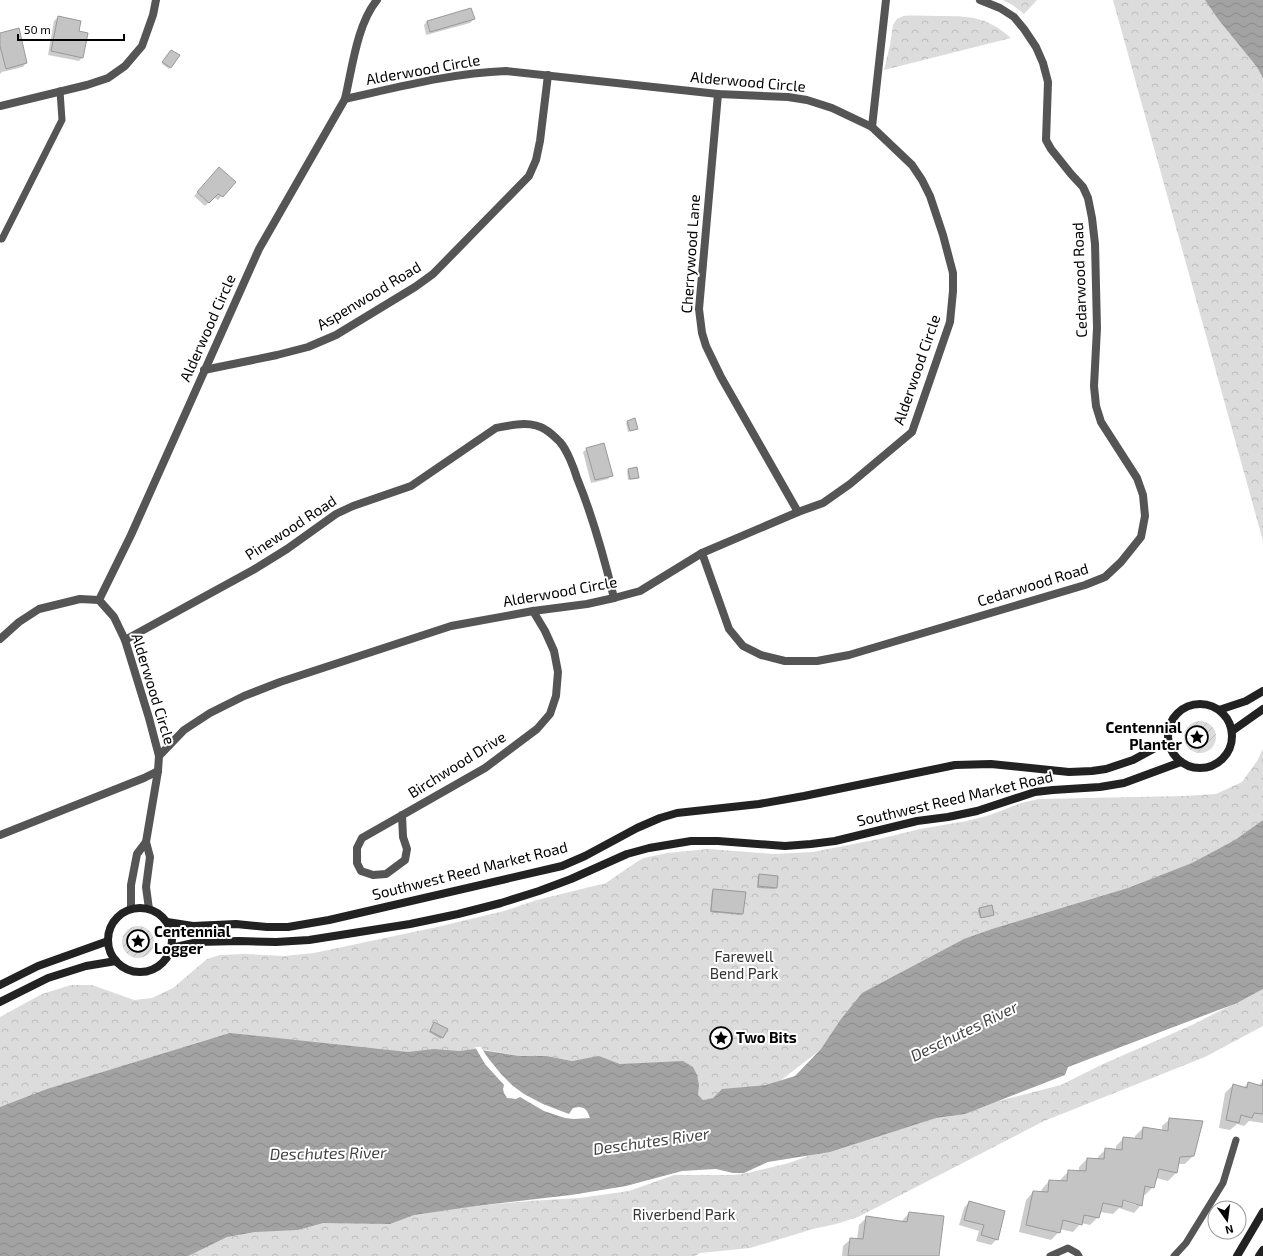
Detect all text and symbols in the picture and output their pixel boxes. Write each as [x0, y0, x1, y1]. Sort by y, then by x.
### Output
scale bar [18, 16, 124, 42]
text: 50 m [24, 22, 51, 36]
street label: Alderwood Circle [364, 50, 481, 88]
street label: Alderwood Circle [690, 67, 806, 95]
street label: Cherrywood Lane [677, 194, 703, 314]
street label: Cedarwood Road [1068, 222, 1090, 338]
street label: Aspenwood Road [313, 257, 424, 333]
street label: Alderwood Circle [175, 271, 239, 384]
street label: Alderwood Circle [889, 312, 943, 427]
street label: Pinewood Road [241, 491, 339, 563]
street label: Cedarwood Road [975, 559, 1090, 610]
street label: Alderwood Circle [501, 572, 618, 610]
street label: Alderwood Circle [128, 631, 179, 747]
place label: Centennial Planter [1105, 718, 1183, 753]
place icon: Centennial Planter [1184, 724, 1210, 750]
street label: Birchwood Drive [404, 727, 509, 801]
street label: Southwest Reed Market Road [855, 767, 1055, 829]
street label: Southwest Reed Market Road [370, 837, 569, 903]
place label: Centennial Logger [154, 922, 231, 957]
place icon: Centennial Logger [125, 928, 151, 954]
park label: Farewell Bend Park [710, 947, 779, 982]
water label: Deschutes River [907, 996, 1021, 1065]
place icon: Two Bits [708, 1025, 734, 1051]
place label: Two Bits [736, 1028, 797, 1046]
water label: Deschutes River [592, 1123, 711, 1158]
water label: Deschutes River [269, 1142, 387, 1163]
north arrow [1207, 1200, 1247, 1240]
park label: Riverbend Park [633, 1205, 736, 1223]
text: N [1224, 1223, 1235, 1237]

